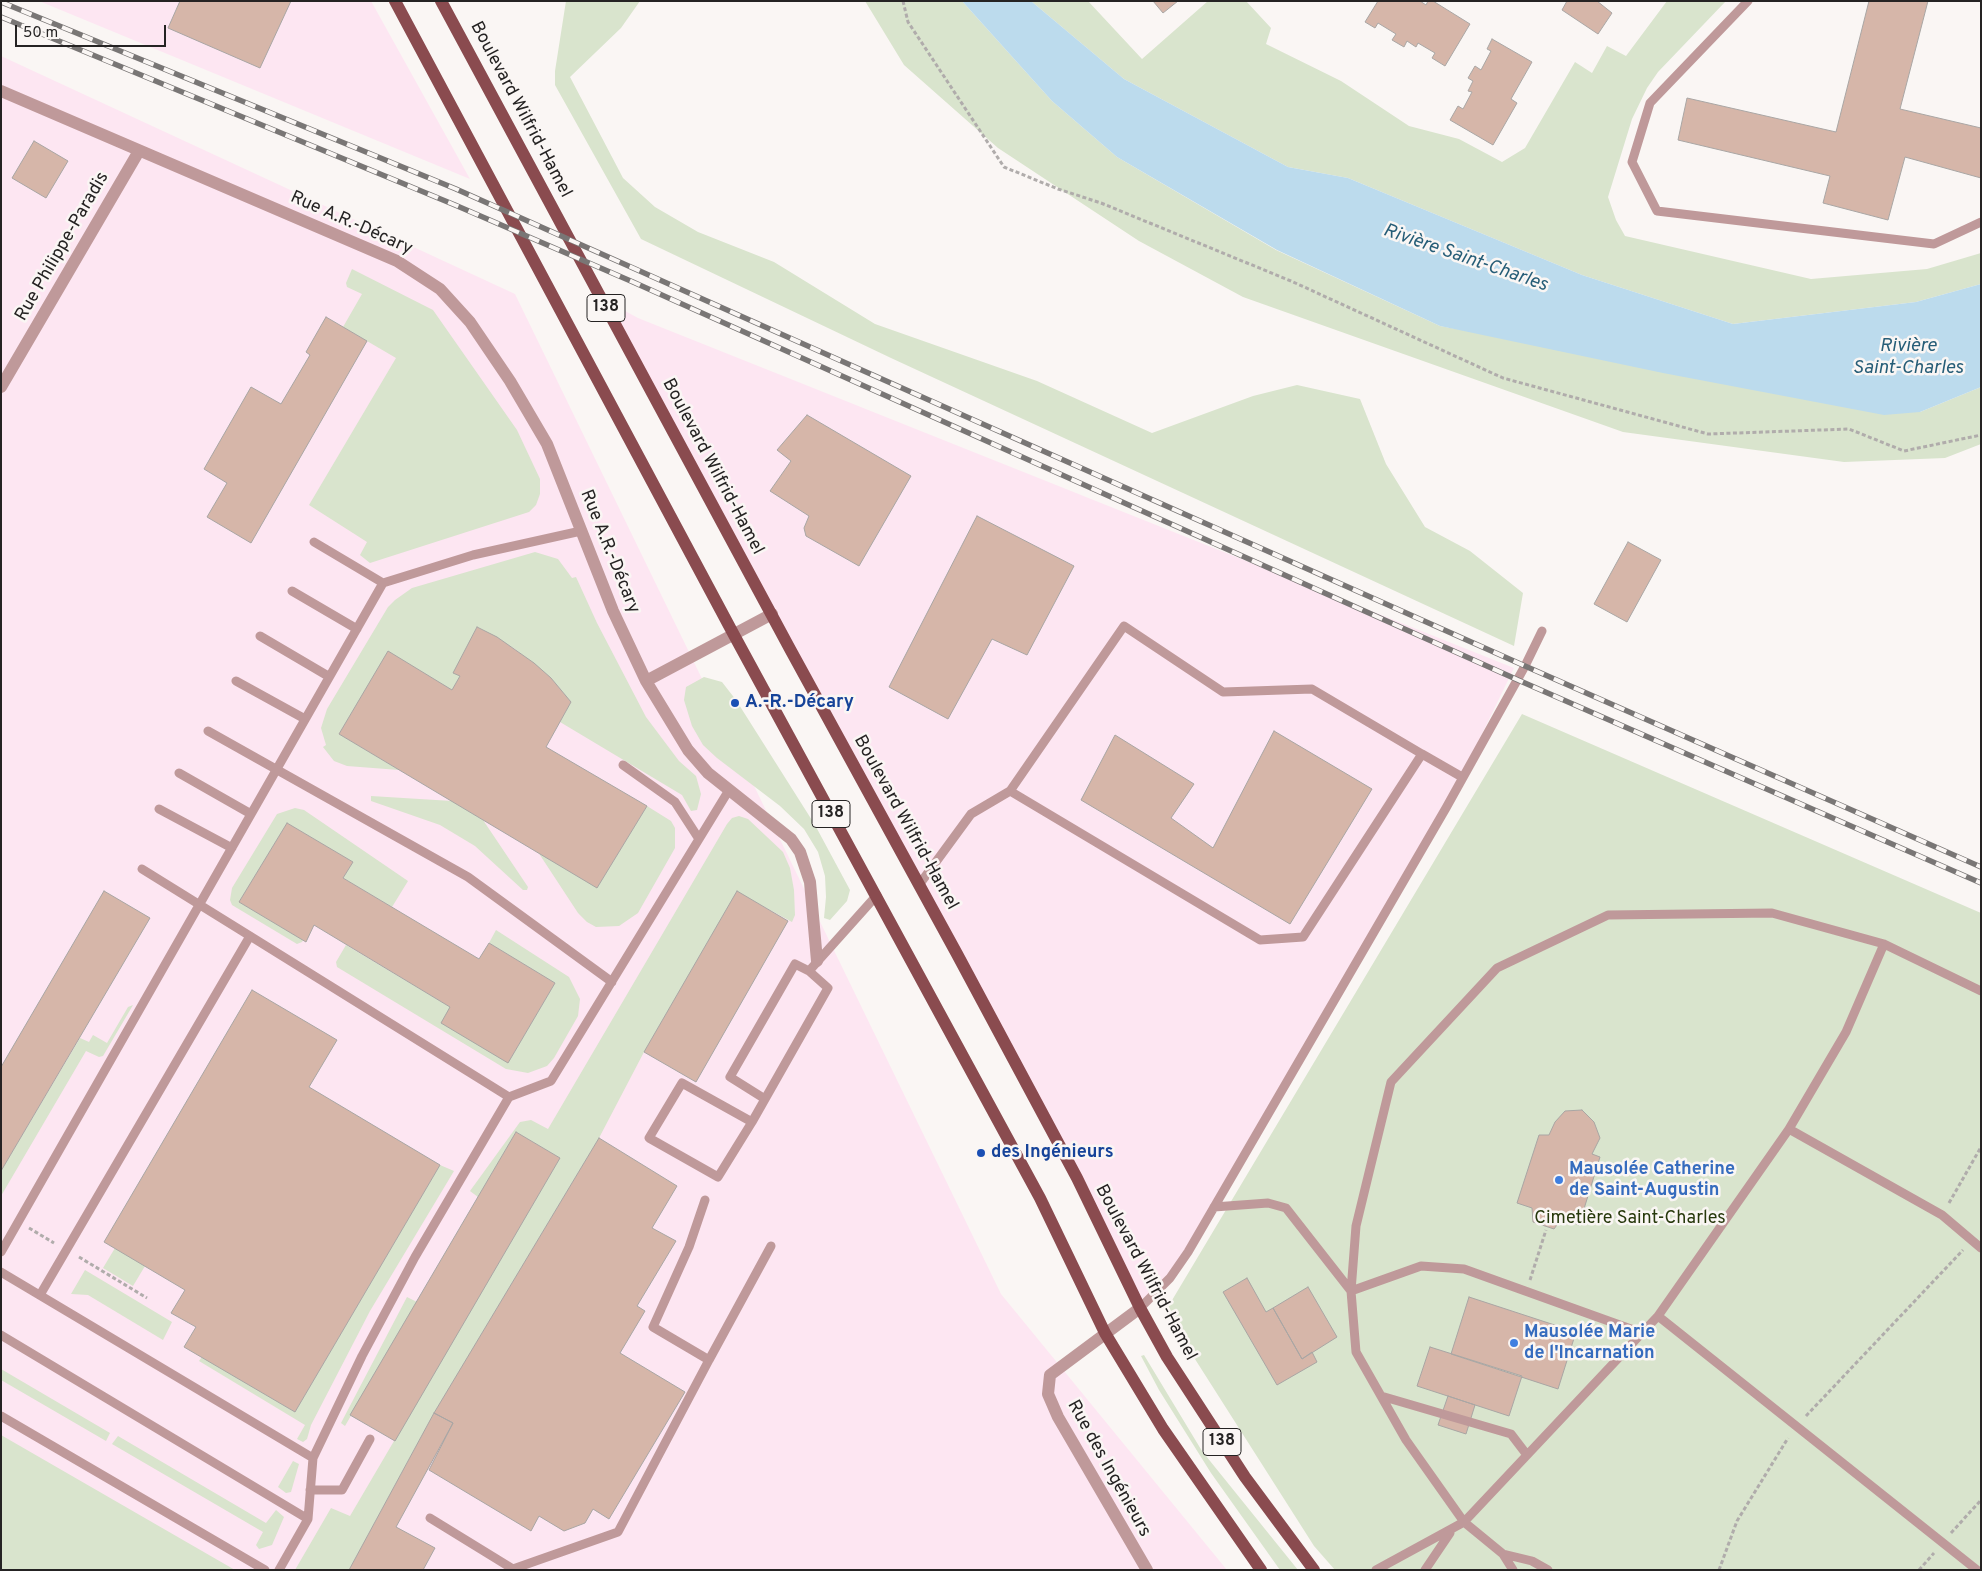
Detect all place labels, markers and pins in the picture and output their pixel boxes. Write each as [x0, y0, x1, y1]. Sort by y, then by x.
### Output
place label: A.-R.-Décary [745, 692, 854, 714]
marker: A.-R.-Décary [729, 697, 741, 709]
place label: des Ingénieurs [991, 1142, 1114, 1164]
marker: des Ingénieurs [975, 1147, 987, 1159]
place label: Mausolée Catherine de Saint-Augustin [1569, 1159, 1735, 1202]
marker: Mausolée Catherine de Saint-Augustin [1553, 1174, 1565, 1186]
place label: Mausolée Marie de l'Incarnation [1524, 1322, 1655, 1365]
marker: Mausolée Marie de l'Incarnation [1508, 1337, 1520, 1349]

